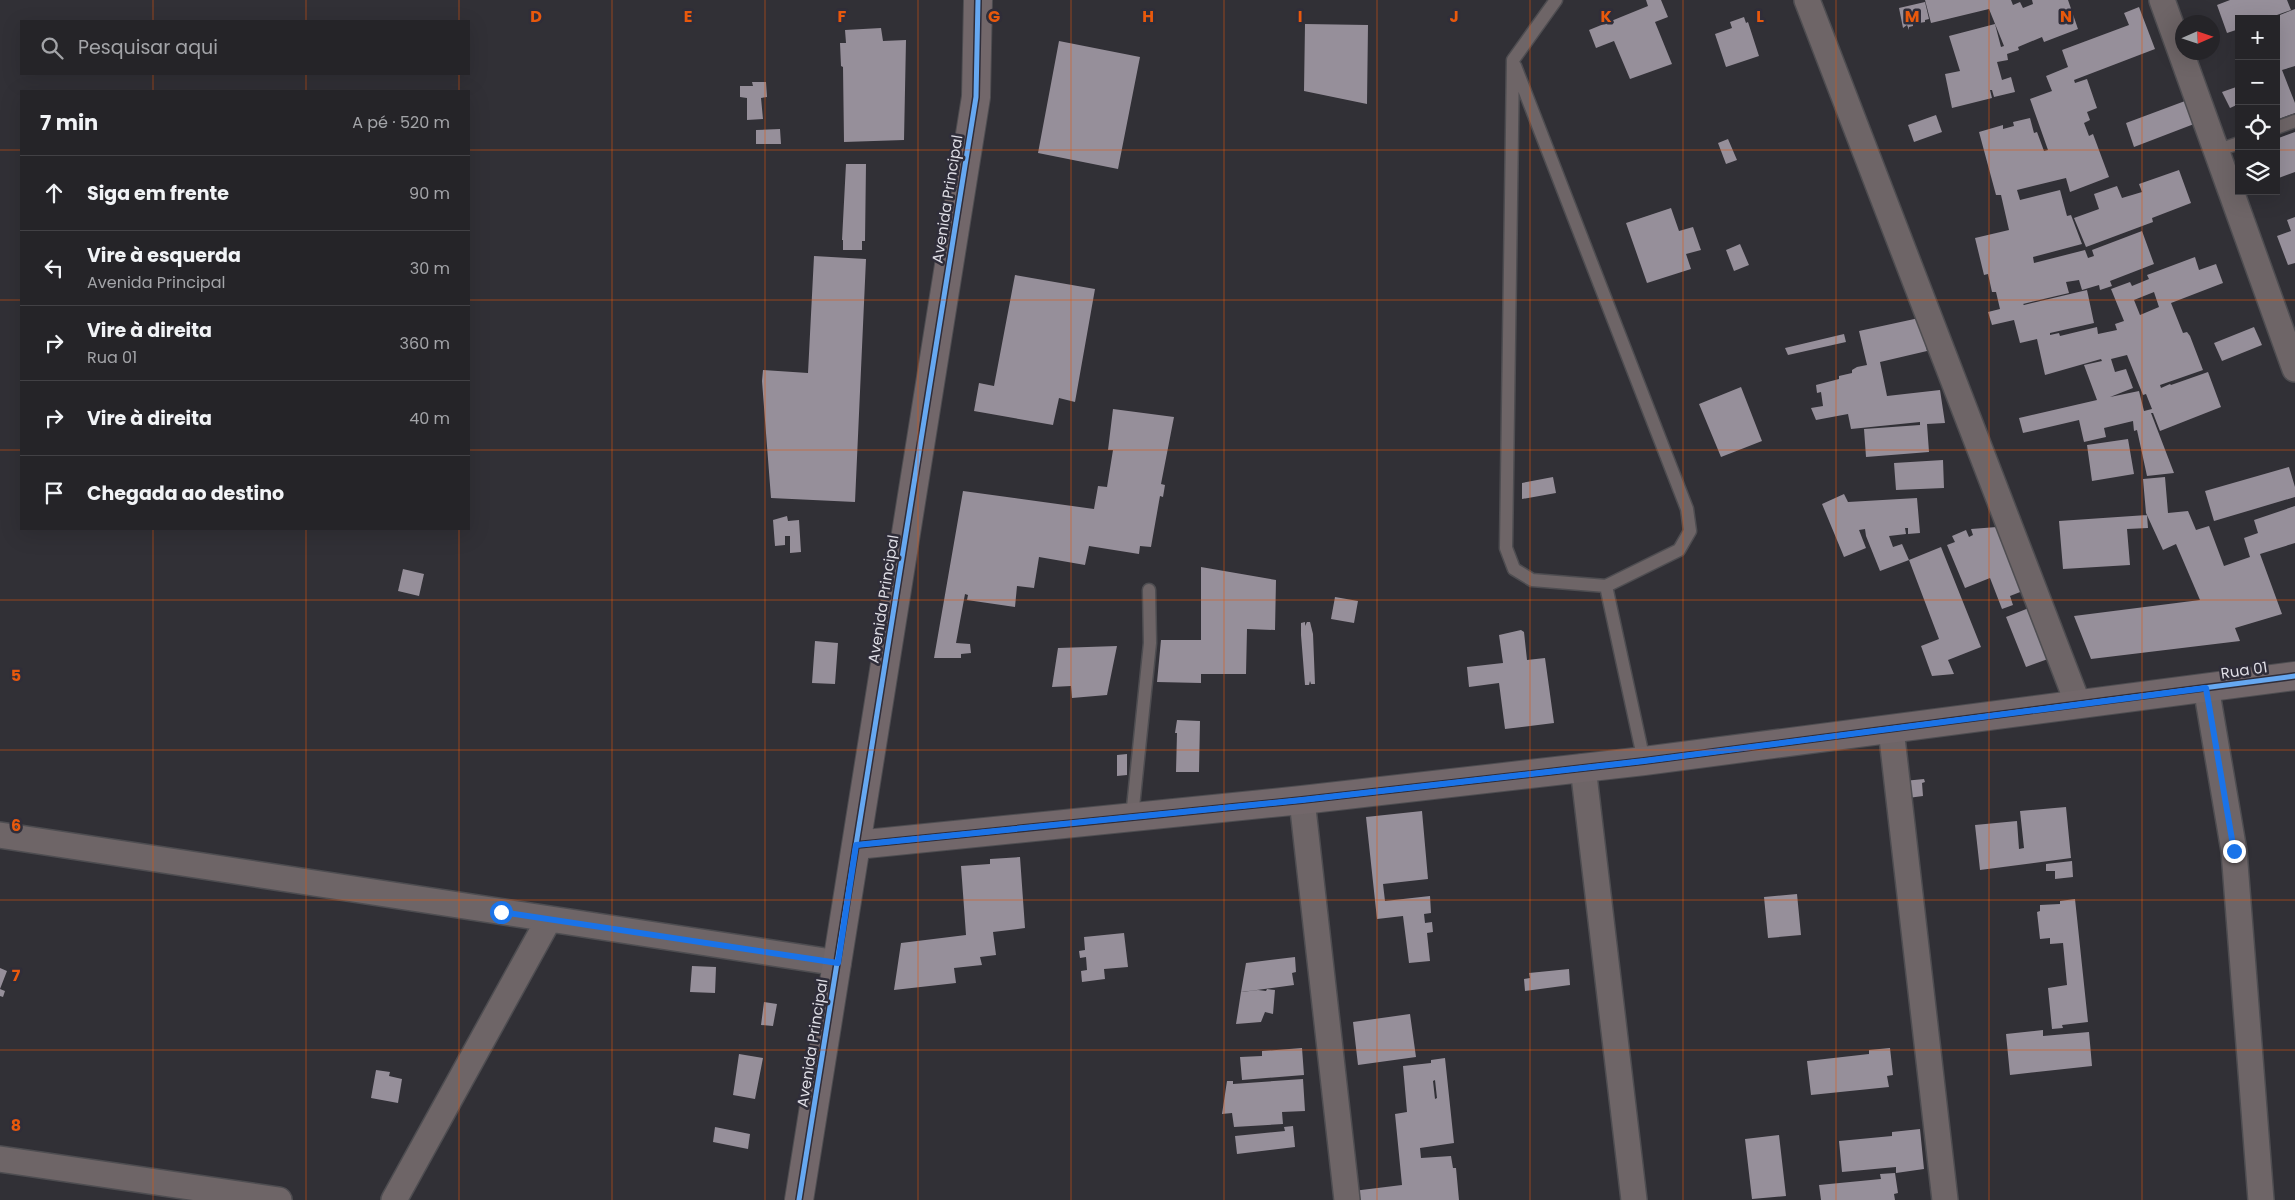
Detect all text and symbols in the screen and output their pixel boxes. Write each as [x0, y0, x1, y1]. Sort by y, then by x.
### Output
text: D [530, 5, 542, 28]
text: E [684, 5, 692, 28]
text: F [838, 5, 847, 28]
text: G [988, 5, 1000, 28]
text: H [1142, 5, 1154, 28]
text: I [1298, 5, 1302, 28]
text: J [1449, 5, 1459, 28]
text: K [1600, 5, 1612, 28]
text: L [1756, 5, 1764, 28]
text: M [1905, 5, 1919, 28]
text: N [2060, 5, 2072, 28]
north arrow [2175, 15, 2220, 60]
map controls [2235, 15, 2280, 195]
button: + [2235, 15, 2280, 60]
search box [20, 20, 470, 75]
icon: search [38, 34, 66, 62]
text: Pesquisar aqui [78, 34, 218, 61]
button: − [2235, 60, 2280, 105]
button: locate [2235, 105, 2280, 150]
text: 7 min [40, 108, 98, 137]
text: A pé · 520 m [352, 111, 450, 134]
street label: Avenida Principal [926, 133, 968, 265]
button: layers [2235, 150, 2280, 195]
icon: ahead [40, 179, 68, 207]
text: Siga em frente [87, 180, 229, 207]
text: 90 m [409, 182, 450, 205]
text: Vire à esquerda [87, 242, 241, 269]
icon: left [40, 254, 68, 282]
text: 30 m [410, 257, 450, 280]
text: Avenida Principal [87, 271, 225, 294]
text: Vire à direita [87, 317, 212, 344]
icon: right [40, 329, 68, 357]
text: 360 m [400, 332, 450, 355]
text: Rua 01 [87, 346, 137, 369]
icon: right [40, 404, 68, 432]
text: Vire à direita [87, 405, 212, 432]
text: 40 m [409, 407, 450, 430]
icon: arrive [40, 479, 68, 507]
text: Chegada ao destino [87, 480, 284, 507]
street label: Avenida Principal [862, 533, 904, 665]
street label: Rua 01 [2219, 656, 2269, 684]
text: 5 [11, 664, 21, 687]
text: 6 [11, 814, 21, 837]
route end [2223, 840, 2246, 863]
route start [490, 901, 513, 924]
text: 7 [12, 964, 21, 987]
street label: Avenida Principal [791, 977, 833, 1109]
text: 8 [11, 1114, 21, 1137]

